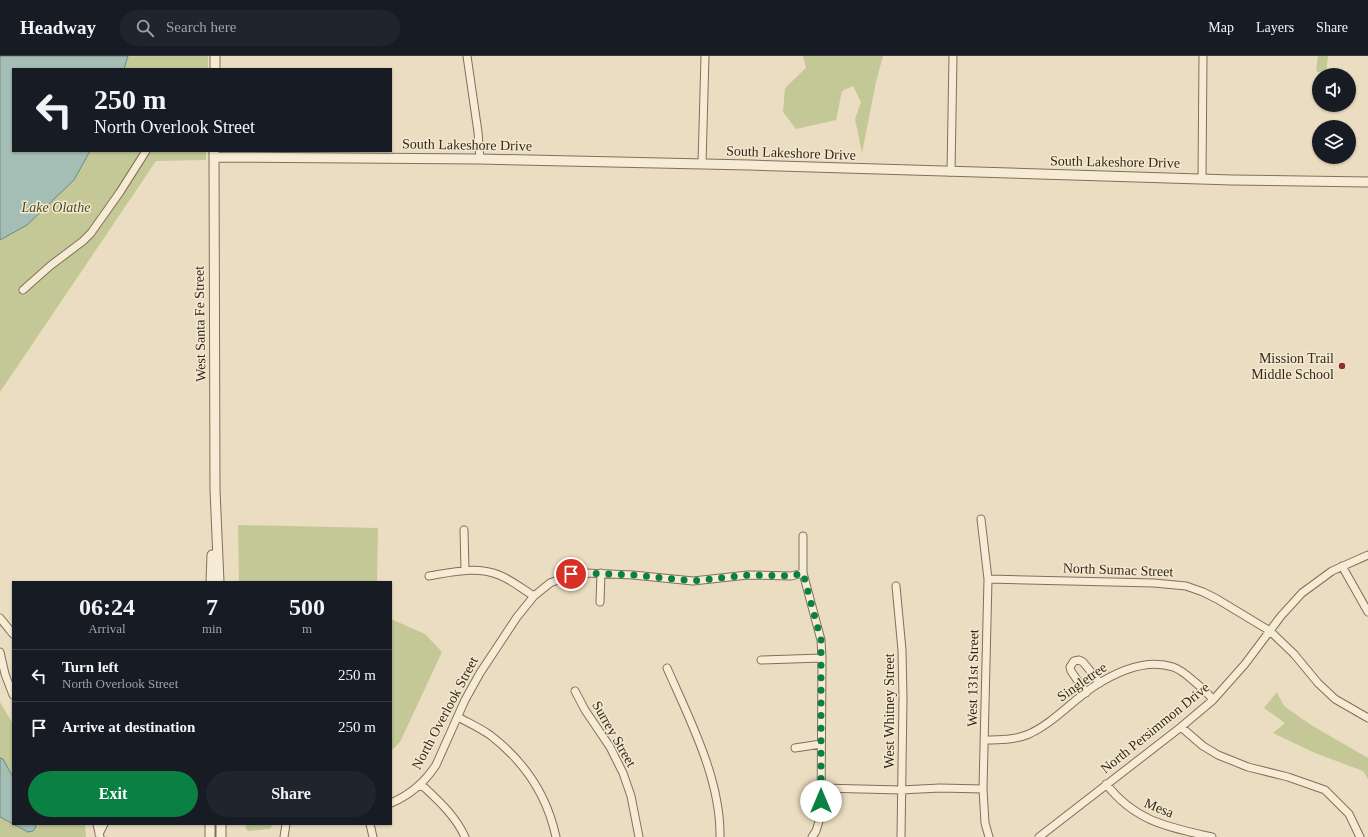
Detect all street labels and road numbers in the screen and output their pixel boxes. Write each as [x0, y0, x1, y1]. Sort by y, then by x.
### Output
street label: South Lakeshore Drive [402, 136, 532, 154]
street label: South Lakeshore Drive [726, 143, 856, 163]
street label: South Lakeshore Drive [1050, 153, 1180, 171]
street label: West Santa Fe Street [191, 266, 209, 382]
street label: North Sumac Street [1063, 561, 1174, 579]
street label: West 131st Street [965, 629, 981, 727]
street label: West Whitney Street [882, 653, 897, 769]
street label: North Overlook Street [409, 654, 481, 772]
street label: Singletree [1054, 660, 1110, 704]
street label: North Persimmon Drive [1098, 680, 1212, 776]
street label: Surrey Street [589, 698, 639, 770]
street label: Mesa [1142, 795, 1177, 821]

